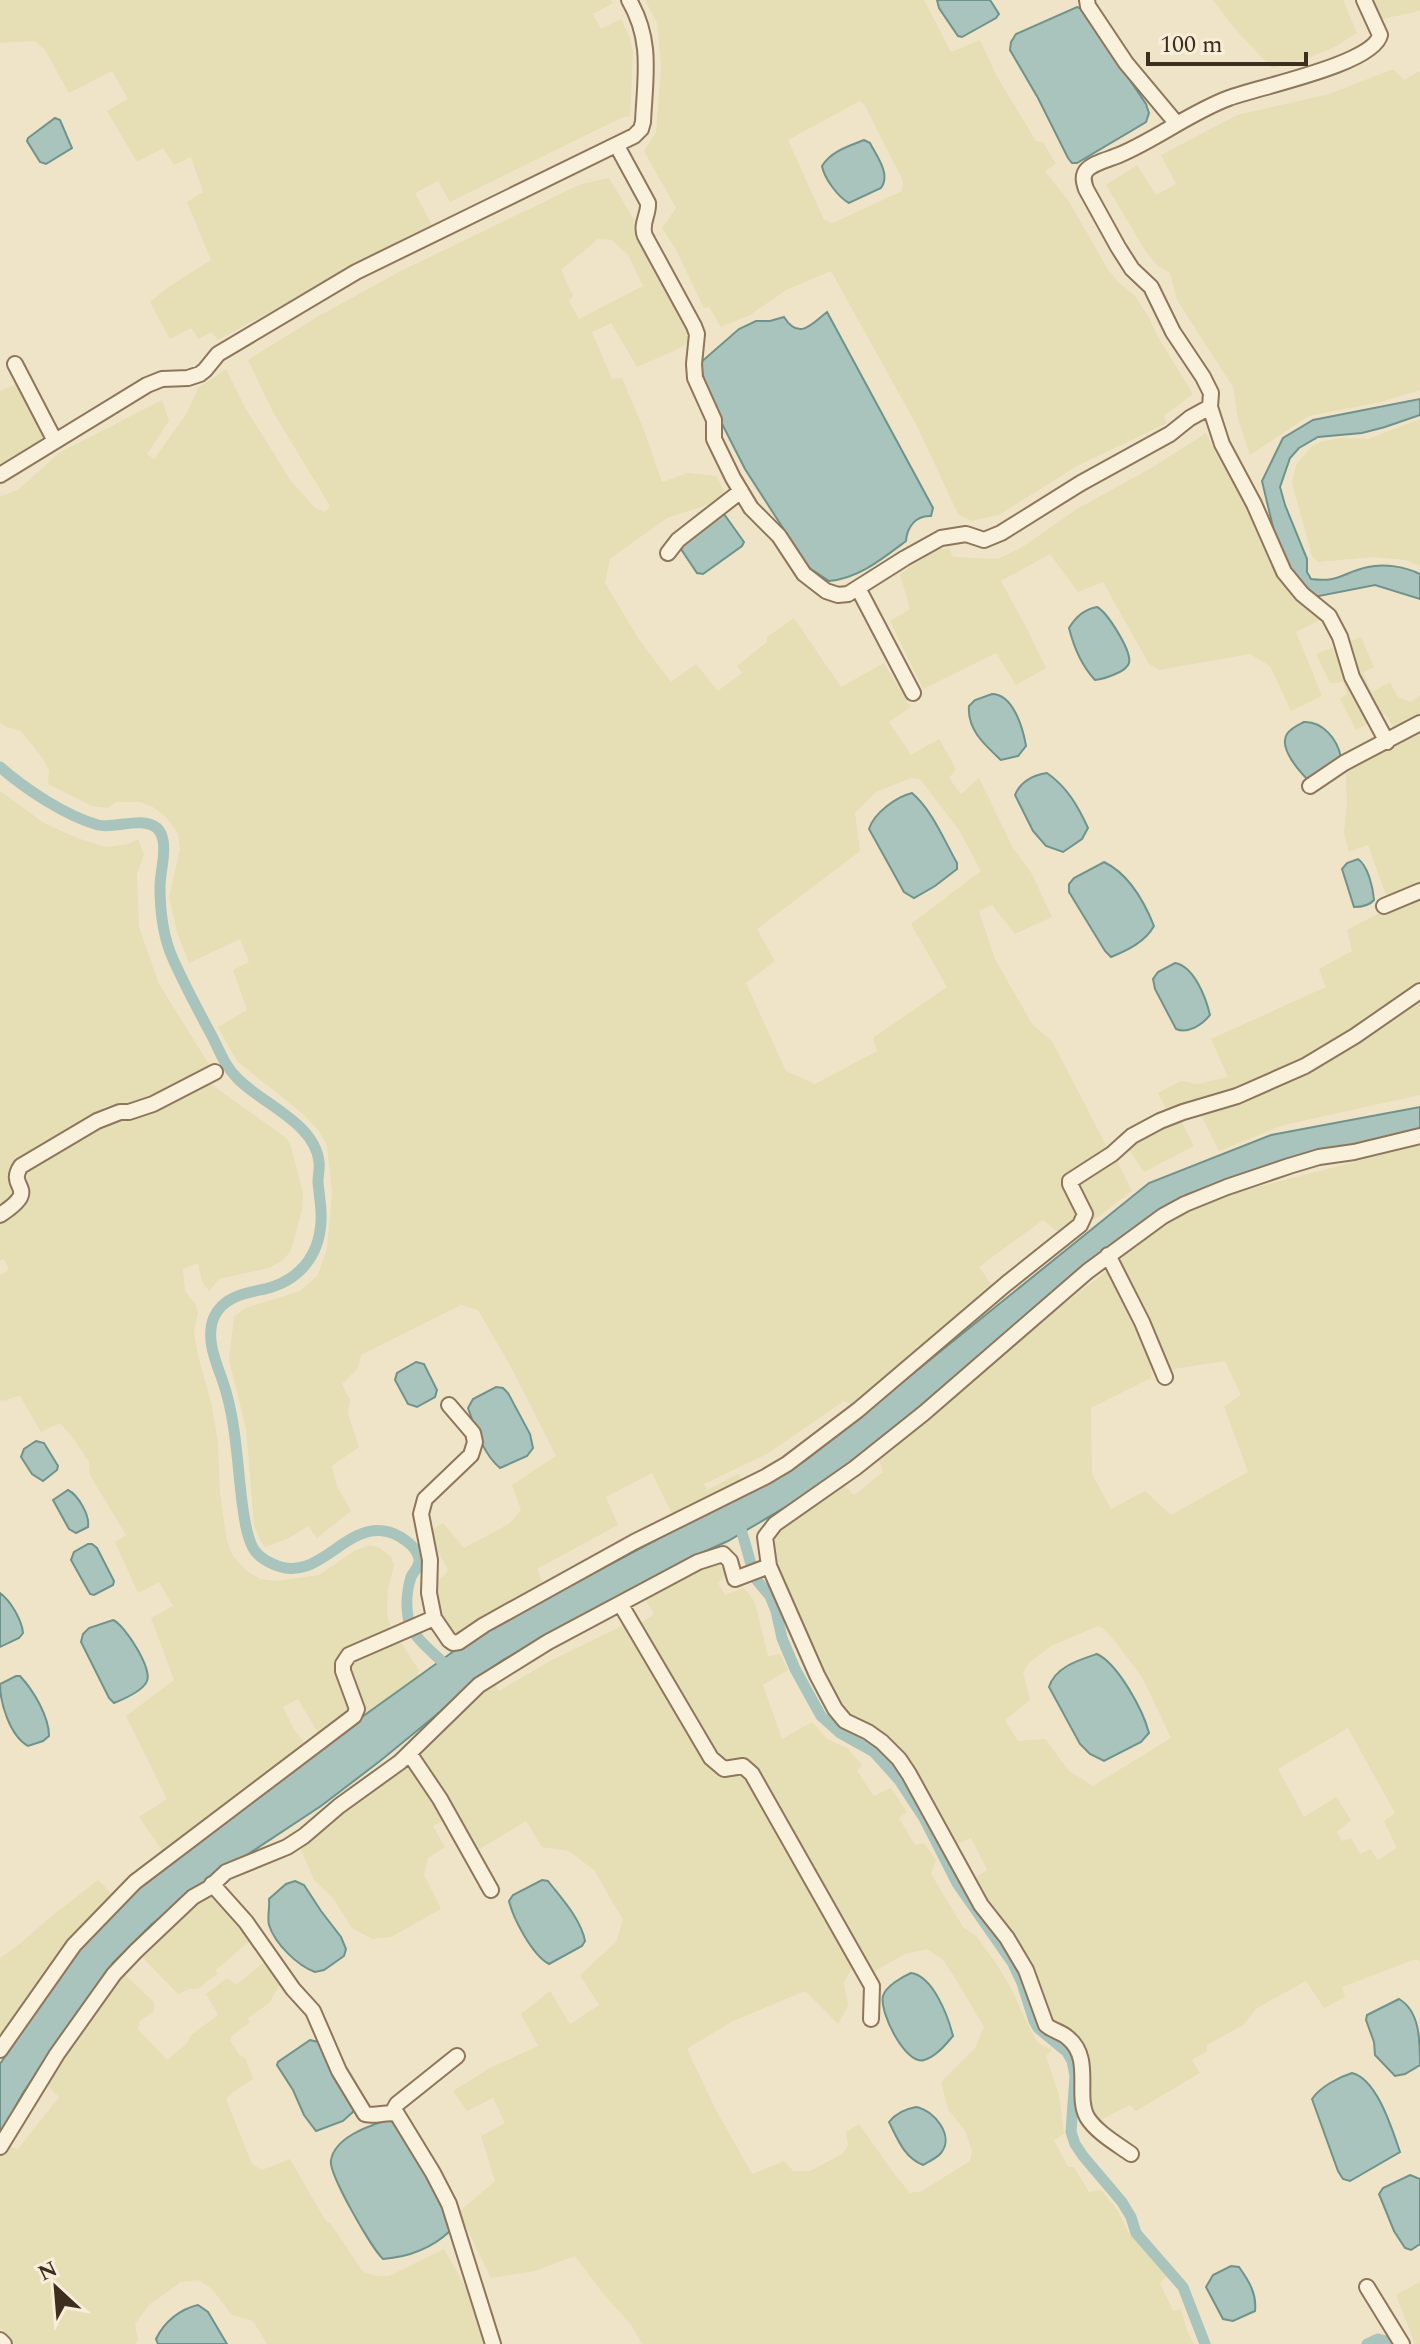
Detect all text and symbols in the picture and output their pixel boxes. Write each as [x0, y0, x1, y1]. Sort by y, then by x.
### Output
scale bar [1148, 16, 1306, 66]
text: 100 m [1160, 27, 1223, 63]
north arrow [16, 2248, 96, 2328]
text: N [33, 2253, 63, 2290]

